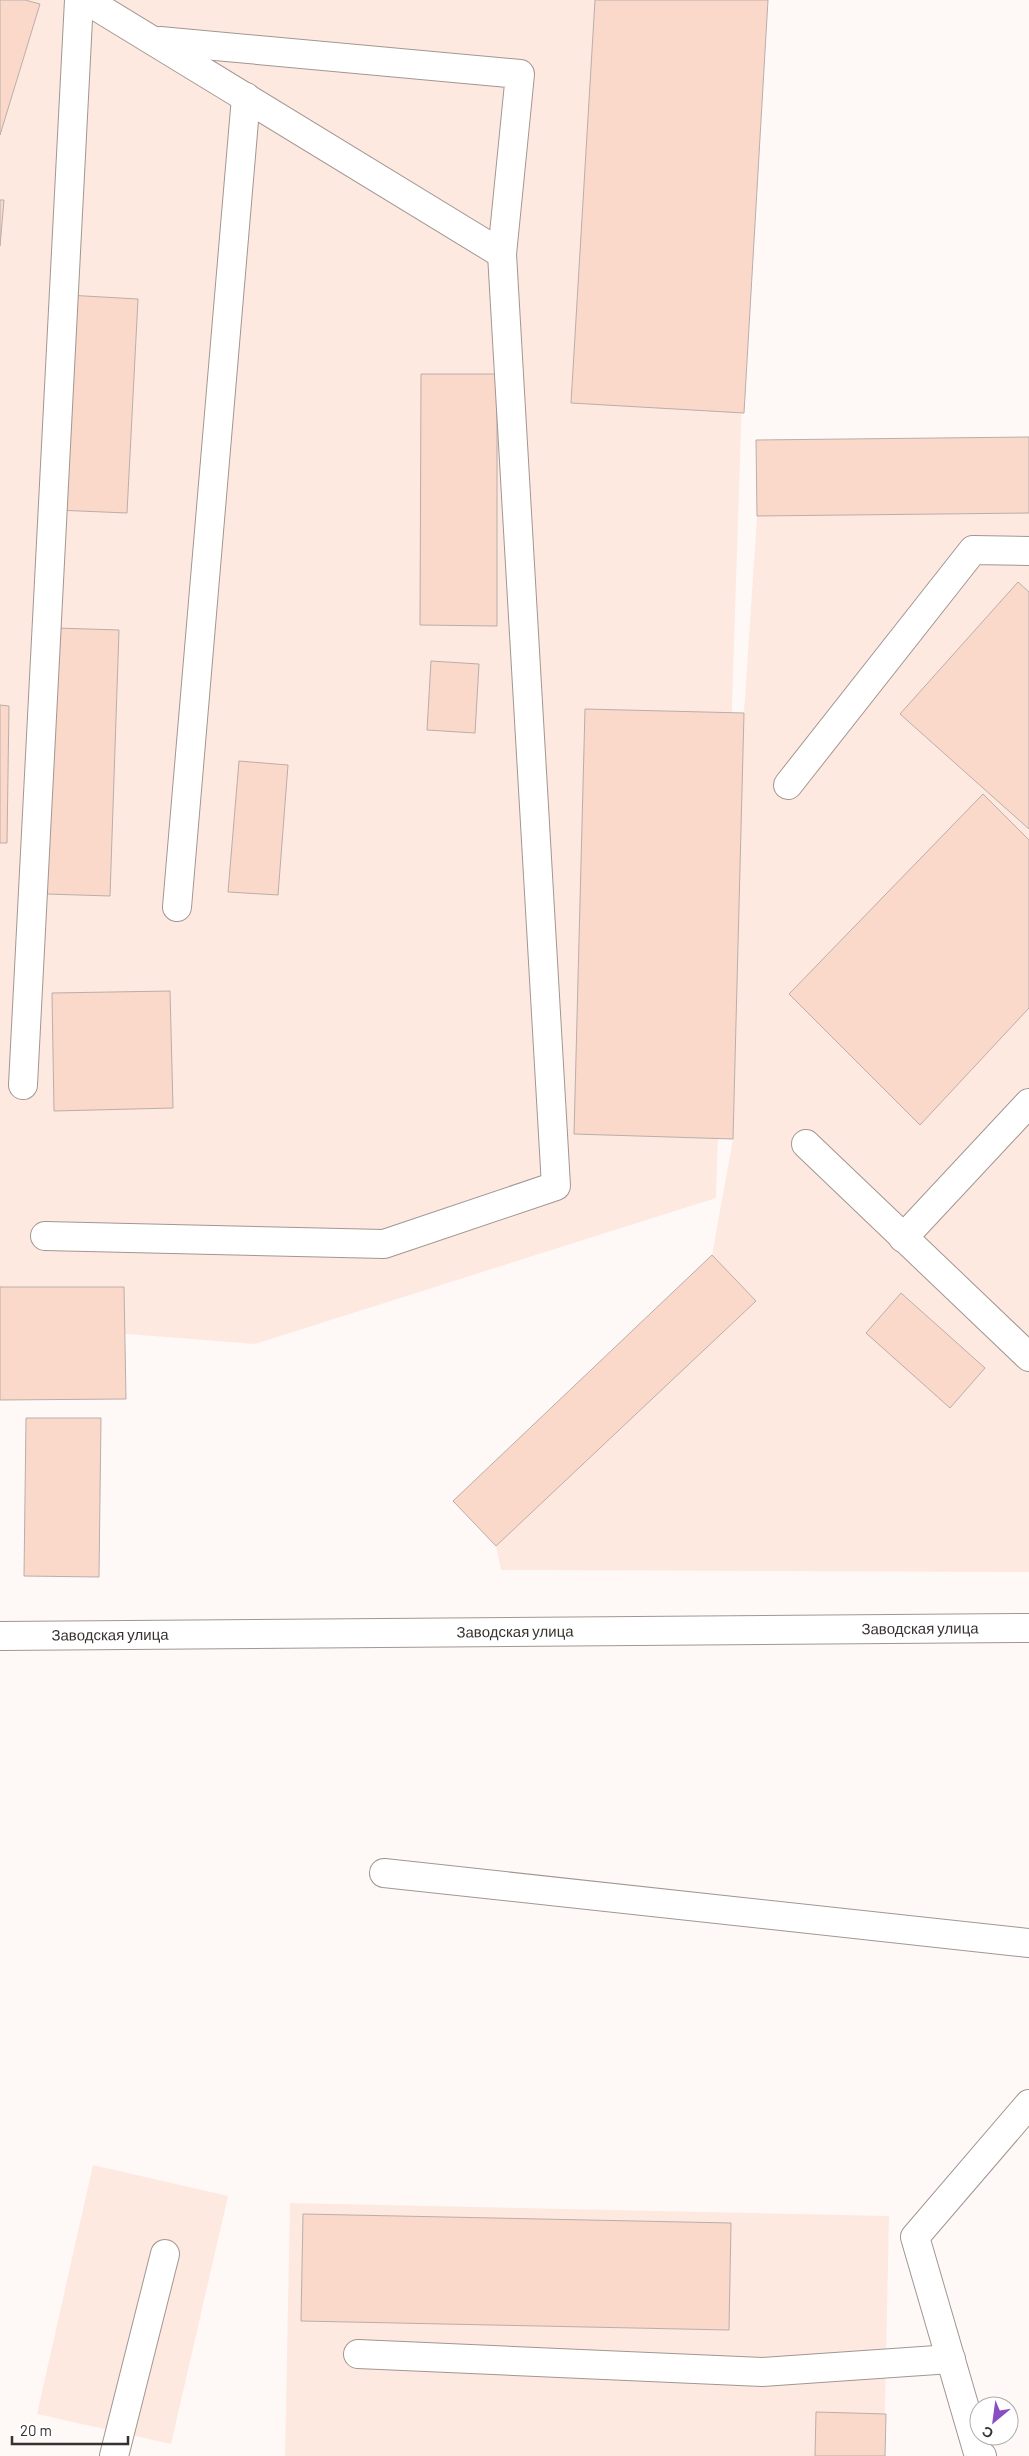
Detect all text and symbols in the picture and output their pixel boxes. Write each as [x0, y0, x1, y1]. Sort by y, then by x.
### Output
street label: Заводская улица [861, 1618, 979, 1637]
street label: Заводская улица [456, 1622, 574, 1640]
street label: Заводская улица [51, 1625, 169, 1644]
north arrow [969, 2396, 1019, 2446]
scale bar [12, 2414, 129, 2446]
text: 20 m [20, 2421, 52, 2439]
text: С [979, 2423, 996, 2443]

